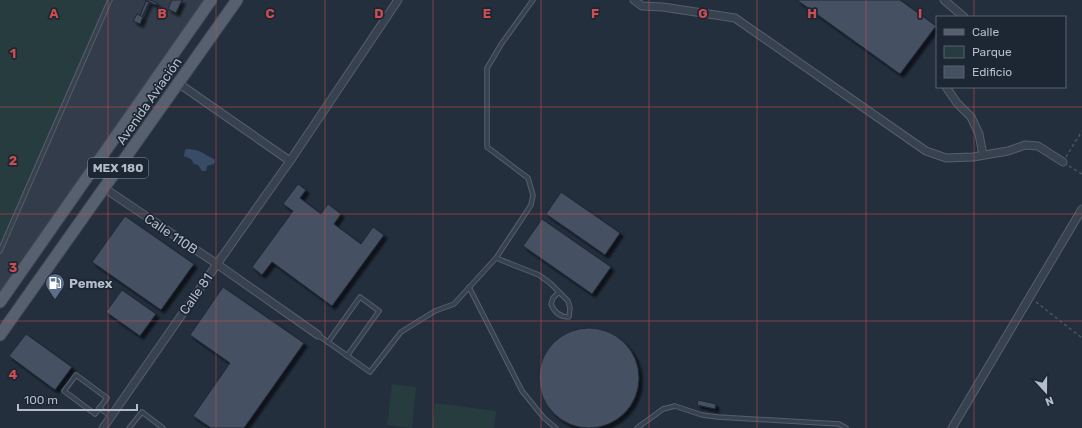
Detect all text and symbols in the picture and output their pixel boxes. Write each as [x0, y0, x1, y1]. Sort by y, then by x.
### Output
text: A [49, 6, 59, 21]
text: B [157, 6, 167, 21]
text: C [265, 6, 275, 21]
text: D [374, 6, 384, 21]
text: E [483, 6, 491, 21]
text: F [591, 6, 599, 21]
text: G [698, 6, 708, 21]
text: H [807, 6, 817, 21]
text: I [918, 6, 922, 21]
legend [936, 16, 1066, 88]
text: Calle [972, 25, 999, 39]
text: Parque [972, 45, 1012, 59]
text: 1 [10, 46, 16, 61]
street label: Avenida Aviación [113, 55, 185, 147]
text: Edificio [972, 65, 1012, 79]
text: 2 [9, 153, 17, 168]
road number: MEX 180 [88, 158, 148, 178]
street label: Calle 110B [142, 211, 200, 257]
text: 3 [9, 260, 18, 275]
street label: Calle 81 [177, 271, 215, 317]
fuel station icon: Pemex [44, 272, 66, 300]
place label: Pemex [69, 276, 113, 291]
text: 4 [9, 367, 18, 382]
north arrow [1026, 372, 1066, 412]
scale bar [18, 386, 137, 412]
text: 100 m [24, 393, 58, 407]
text: N [1043, 393, 1055, 408]

